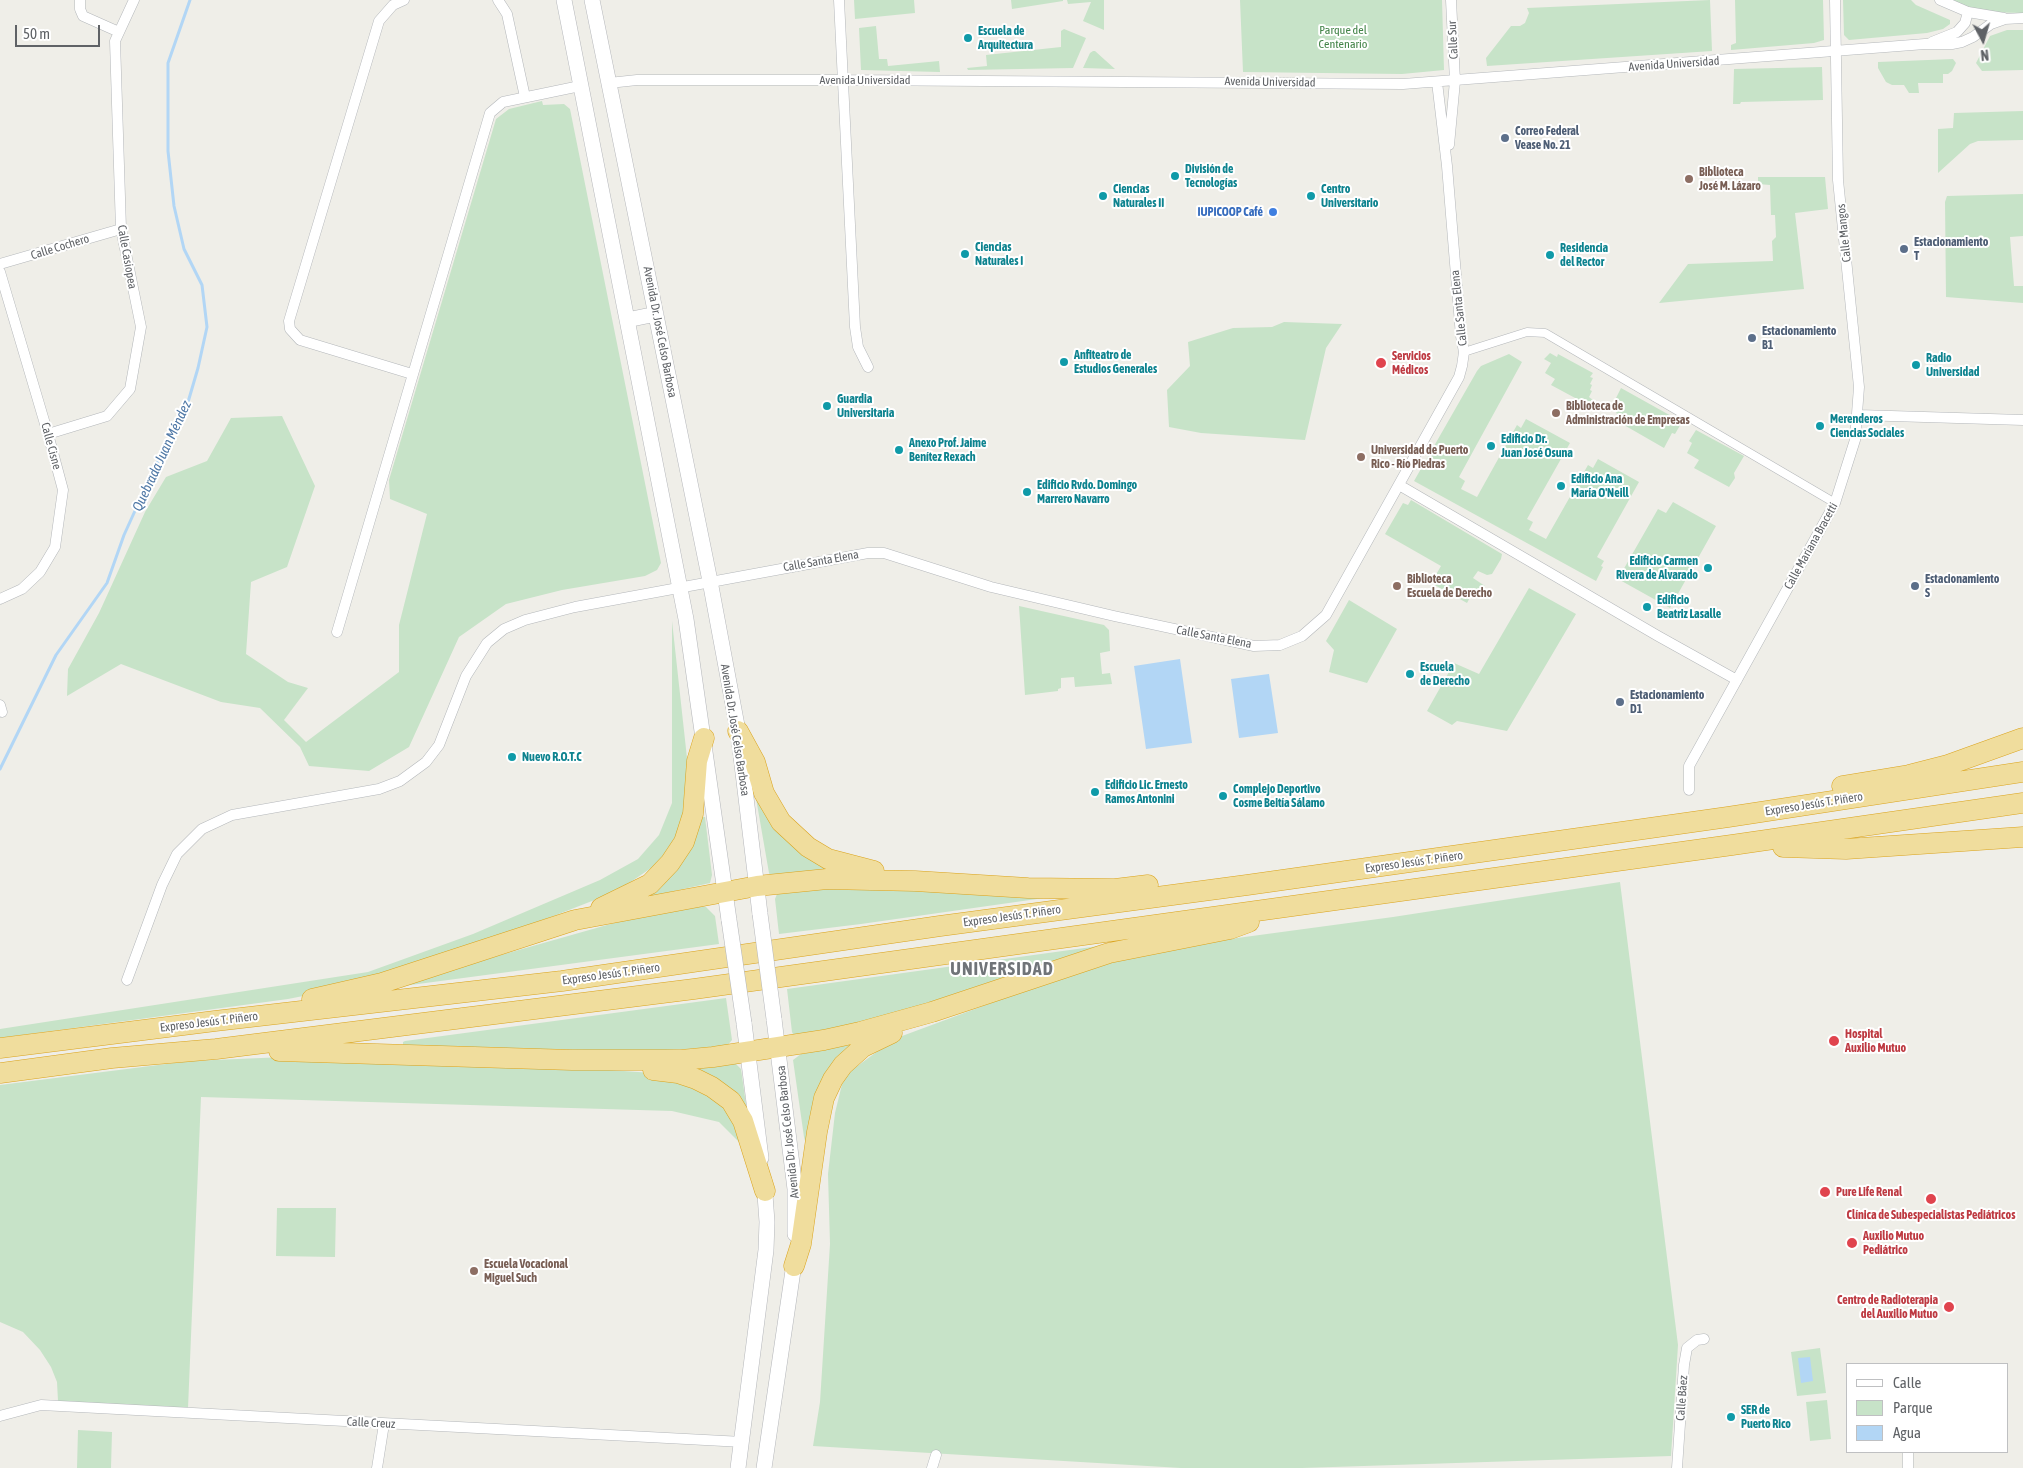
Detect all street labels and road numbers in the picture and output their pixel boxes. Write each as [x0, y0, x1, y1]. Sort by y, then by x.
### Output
street label: Calle Sur [1445, 20, 1461, 60]
street label: Avenida Universidad [1628, 54, 1720, 74]
street label: Avenida Universidad [819, 73, 911, 87]
street label: Avenida Universidad [1224, 74, 1316, 90]
street label: Calle Mangos [1834, 203, 1854, 263]
street label: Calle Casiopea [114, 224, 140, 290]
street label: Calle Cochero [29, 231, 91, 263]
street label: Avenida Dr. José Celso Barbosa [640, 265, 680, 399]
street label: Calle Santa Elena [1448, 269, 1470, 347]
street label: Calle Cisne [38, 421, 64, 471]
street label: Calle Mariana Bracetti [1781, 500, 1841, 592]
street label: Calle Santa Elena [782, 547, 860, 575]
street label: Calle Santa Elena [1175, 623, 1253, 651]
street label: Avenida Dr. José Celso Barbosa [717, 663, 753, 797]
street label: Expreso Jesús T. Piñero [1764, 789, 1864, 819]
street label: Expreso Jesús T. Piñero [1364, 848, 1464, 876]
street label: Expreso Jesús T. Piñero [962, 902, 1062, 930]
street label: Expreso Jesús T. Piñero [561, 960, 661, 988]
street label: Expreso Jesús T. Piñero [159, 1009, 259, 1035]
street label: Avenida Dr. José Celso Barbosa [774, 1065, 802, 1199]
street label: Calle Báez [1673, 1375, 1691, 1421]
street label: Calle Creuz [346, 1415, 396, 1431]

